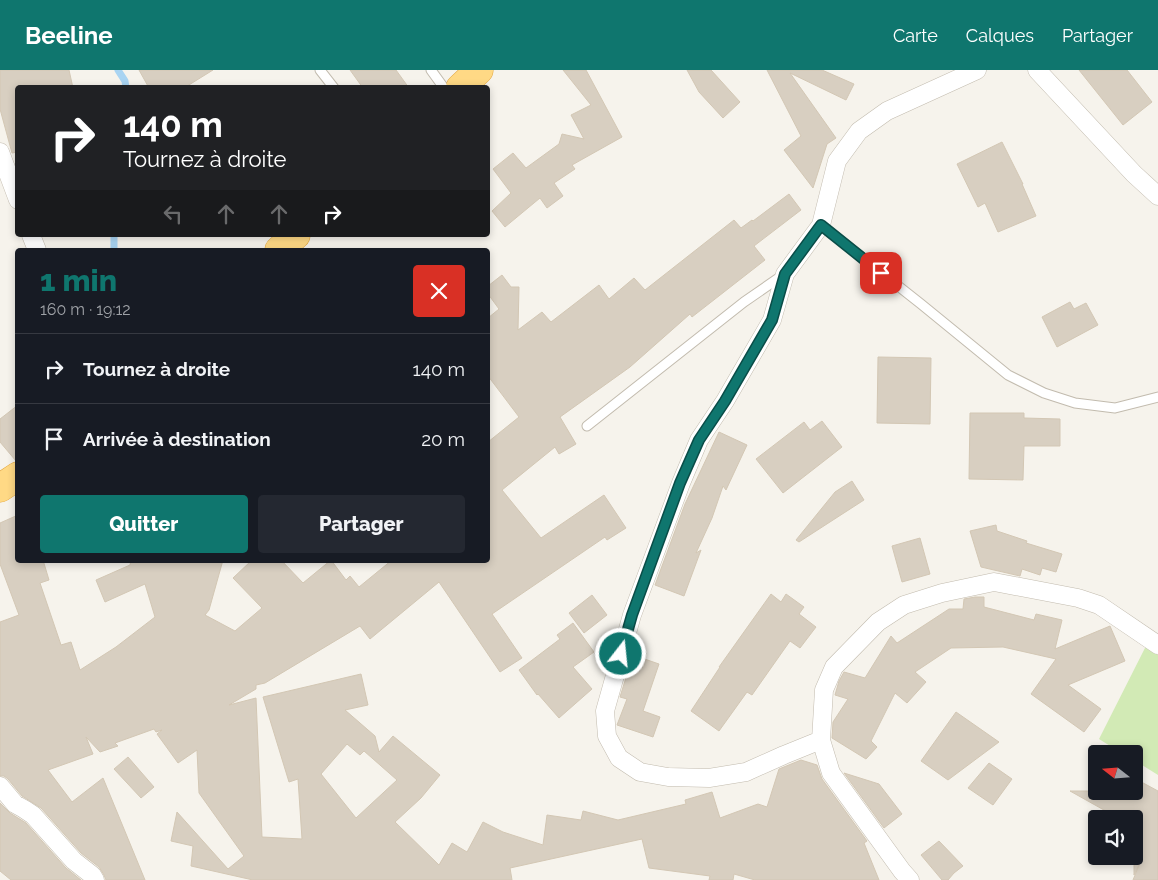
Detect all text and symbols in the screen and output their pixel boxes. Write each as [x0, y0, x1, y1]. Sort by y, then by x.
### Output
text: Beeline [25, 21, 113, 50]
text: Carte [893, 25, 938, 46]
text: Calques [966, 25, 1034, 46]
text: Partager [1062, 25, 1133, 46]
text: 140 m [123, 104, 223, 145]
icon: right [40, 105, 105, 170]
text: Tournez à droite [123, 146, 287, 172]
icon: left [159, 200, 187, 228]
icon: ahead [212, 200, 240, 228]
icon: ahead [265, 200, 293, 228]
icon: right [318, 200, 346, 228]
pin [860, 252, 902, 294]
icon: arrive [867, 259, 895, 287]
text: 1 min [40, 263, 117, 298]
button: close [413, 265, 465, 317]
text: 160 m · 19:12 [40, 300, 131, 319]
icon: right [40, 355, 68, 383]
text: Tournez à droite [83, 358, 230, 380]
text: 140 m [413, 358, 465, 380]
icon: arrive [40, 425, 68, 453]
text: Arrivée à destination [83, 428, 271, 450]
text: 20 m [421, 428, 465, 450]
button: Quitter [40, 495, 248, 553]
button: Partager [258, 495, 465, 553]
position arrow [594, 627, 646, 679]
north arrow [1088, 745, 1142, 800]
map controls [1088, 745, 1143, 865]
button: sound [1088, 810, 1143, 865]

